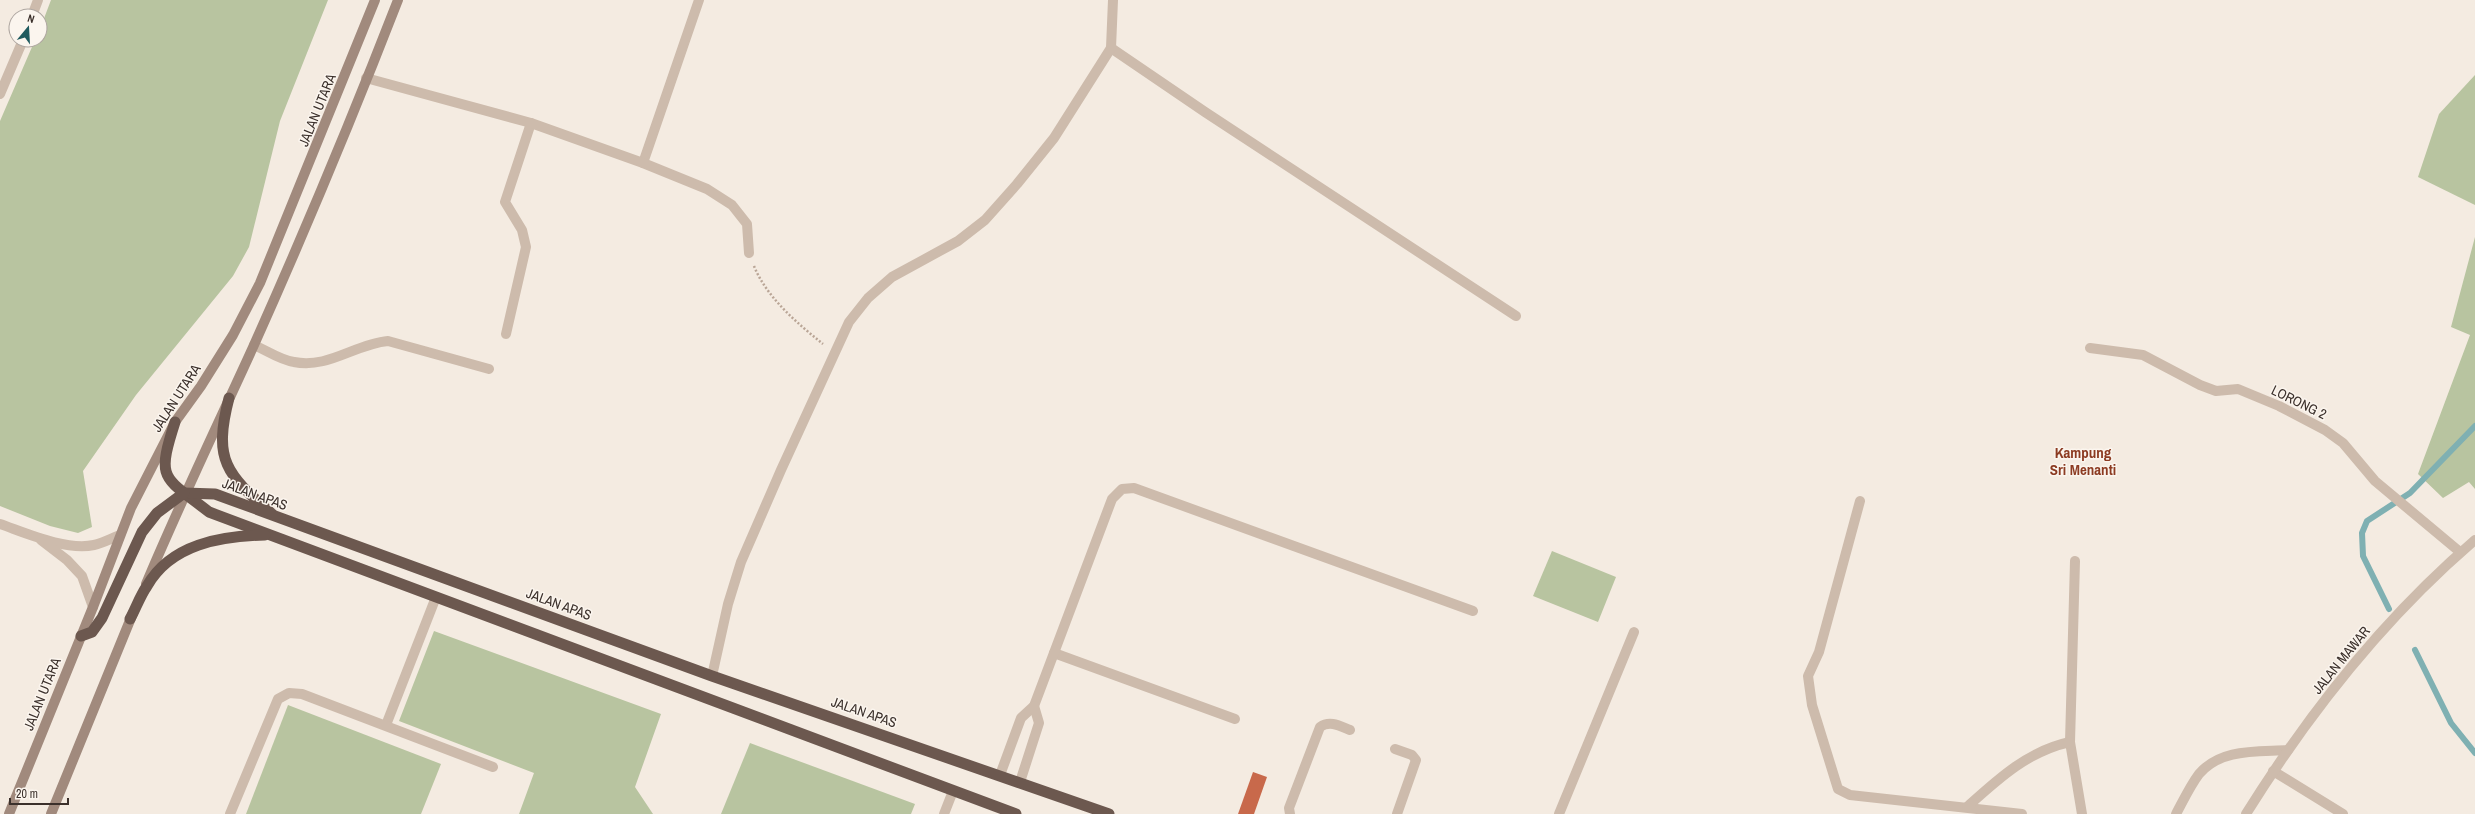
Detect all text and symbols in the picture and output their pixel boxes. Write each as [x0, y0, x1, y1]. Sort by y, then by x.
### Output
north arrow [8, 8, 48, 48]
text: N [26, 11, 36, 26]
street label: JALAN UTARA [294, 71, 340, 149]
street label: JALAN UTARA [147, 361, 205, 435]
street label: LORONG 2 [2268, 381, 2330, 423]
district label: Kampung Sri Menanti [2050, 442, 2116, 480]
street label: JALAN APAS [220, 474, 290, 514]
street label: JALAN APAS [524, 584, 594, 624]
street label: JALAN MAWAR [2308, 622, 2374, 698]
street label: JALAN UTARA [19, 655, 65, 733]
street label: JALAN APAS [829, 692, 899, 732]
scale bar [10, 780, 68, 806]
text: 20 m [16, 786, 38, 802]

